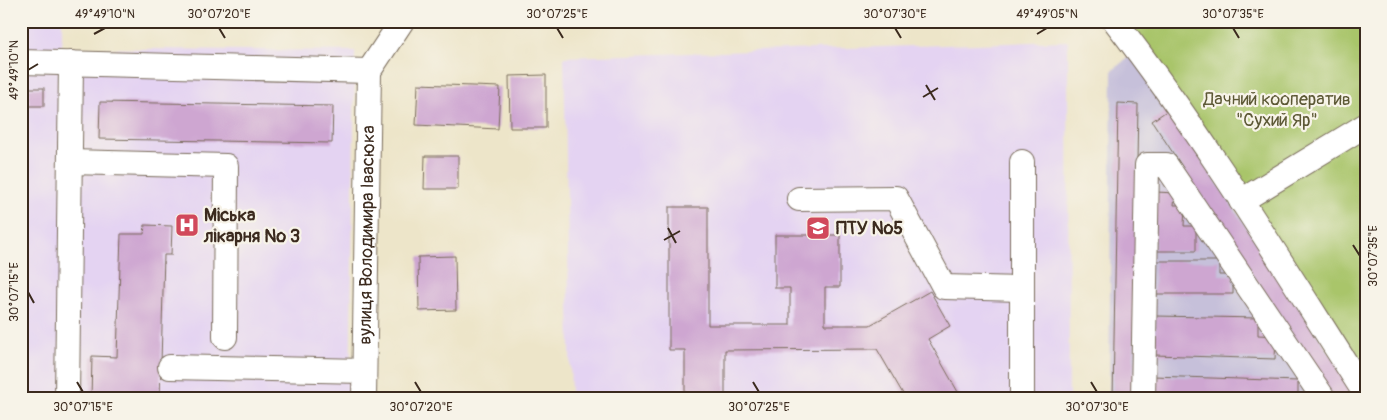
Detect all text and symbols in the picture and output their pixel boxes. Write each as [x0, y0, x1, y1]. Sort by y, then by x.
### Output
text: 49°49'10"N [75, 7, 135, 22]
text: 30°07'20"E [187, 7, 251, 22]
text: 30°07'25"E [526, 7, 588, 22]
text: 30°07'30"E [863, 7, 927, 22]
text: 49°49'05"N [1016, 7, 1078, 22]
text: 30°07'35"E [1202, 7, 1264, 22]
text: 49°49'10"N [7, 40, 22, 100]
park label: Дачний кооператив "Сухий Яр" [1202, 88, 1351, 132]
street label: вулиця Володимира Івасюка [353, 125, 380, 345]
place label: Міська лікарня № 3 [203, 204, 300, 248]
hospital icon: Міська лікарня № 3 [174, 212, 200, 238]
school or university icon: ПТУ №5 [805, 215, 831, 241]
place label: ПТУ №5 [836, 217, 903, 240]
text: 30°07'35"E [1366, 225, 1381, 287]
text: 30°07'15"E [7, 262, 22, 322]
text: 30°07'15"E [53, 400, 113, 415]
text: 30°07'20"E [389, 400, 453, 415]
text: 30°07'25"E [728, 400, 790, 415]
text: 30°07'30"E [1065, 400, 1129, 415]

